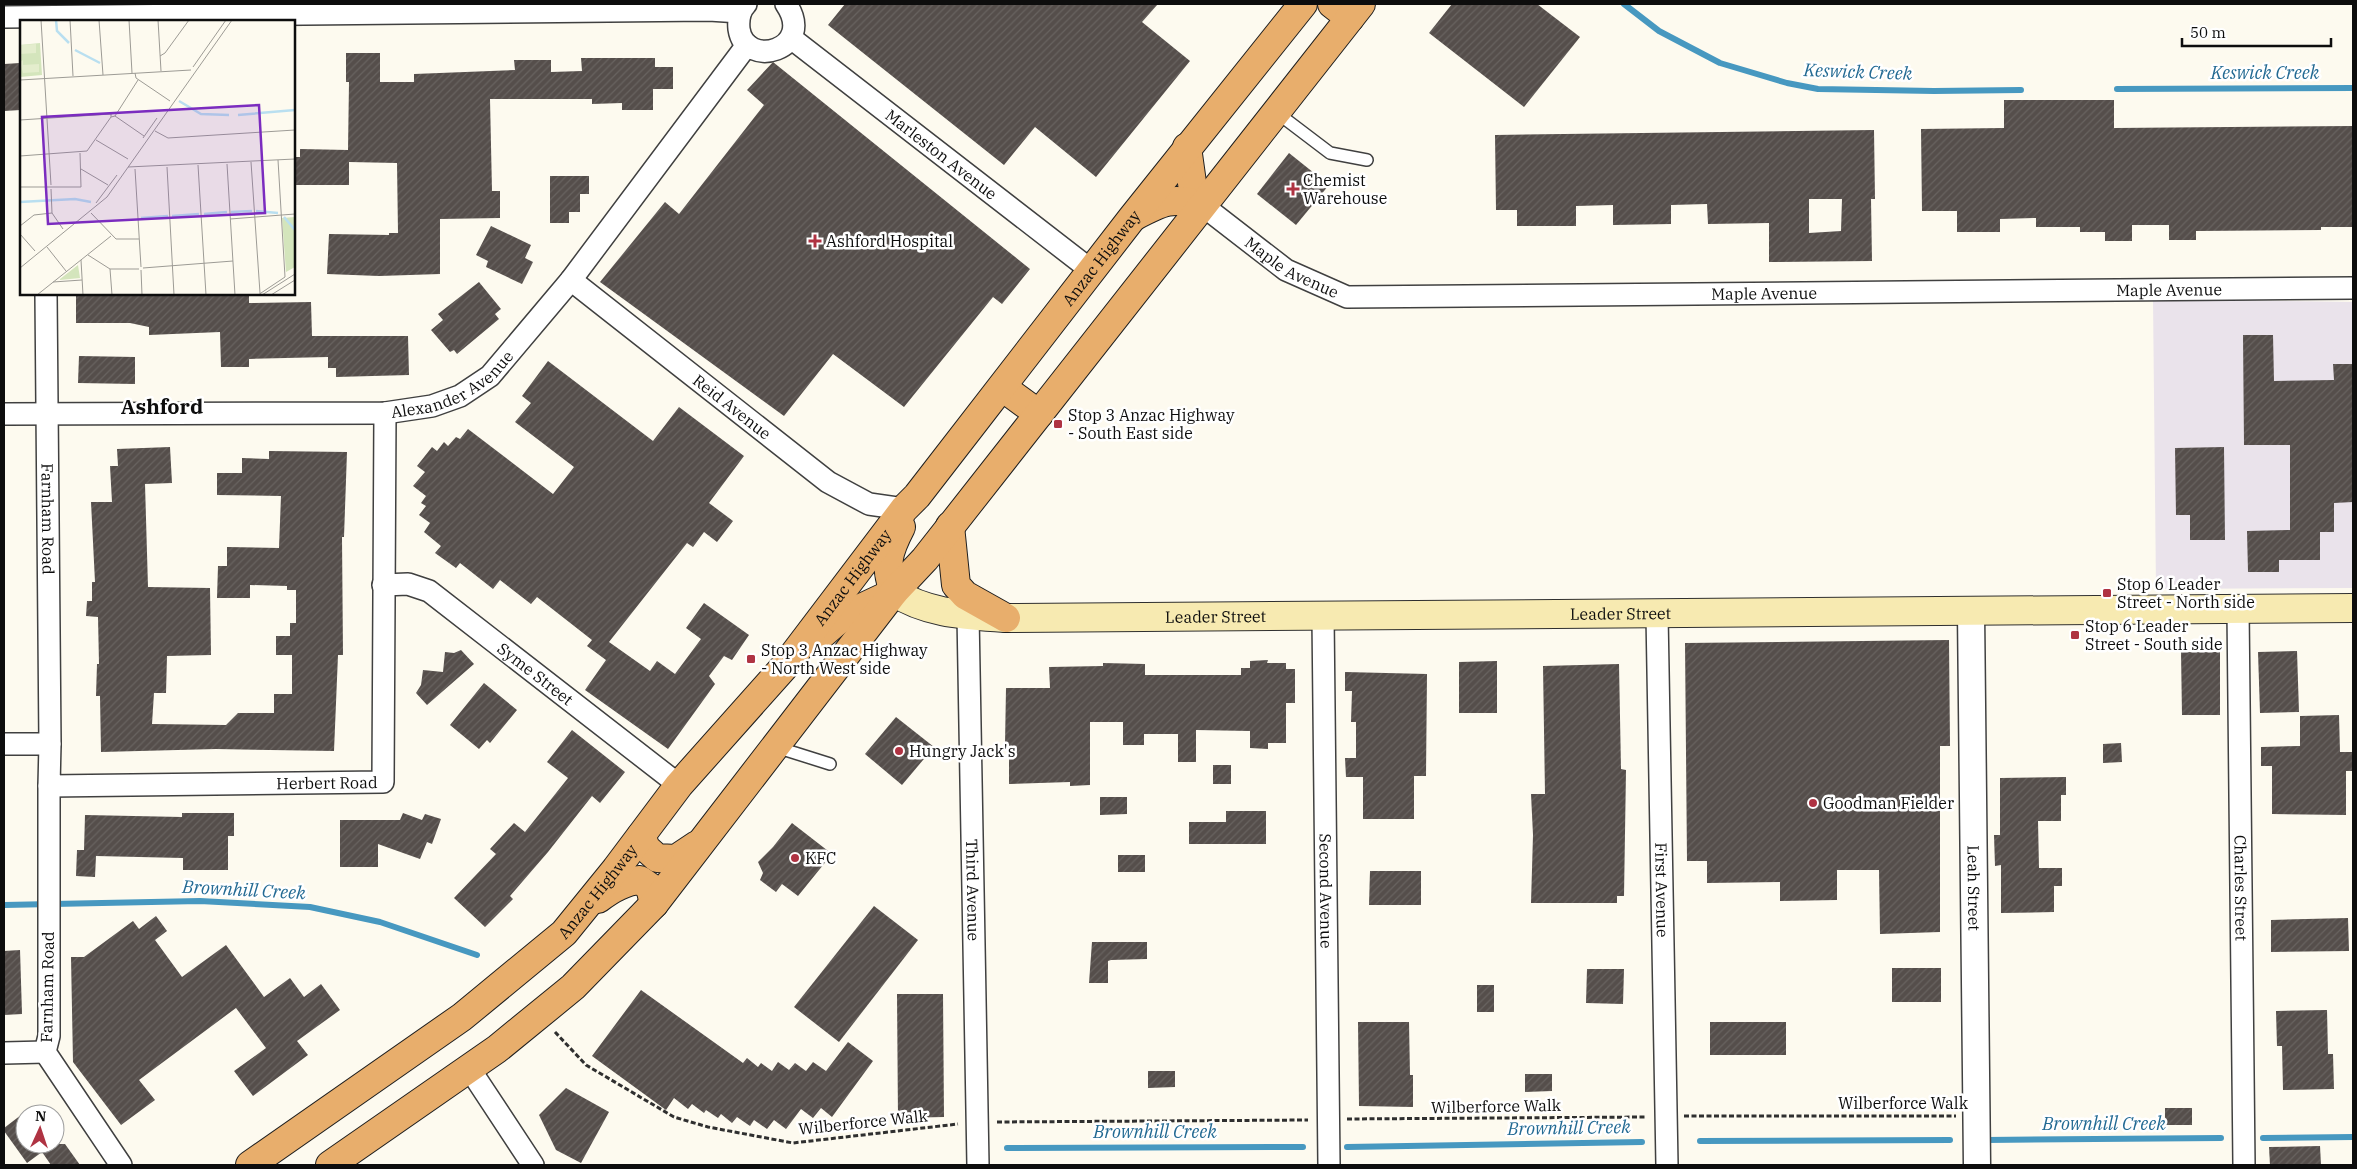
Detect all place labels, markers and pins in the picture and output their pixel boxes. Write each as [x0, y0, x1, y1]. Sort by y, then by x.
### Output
place label: Chemist Warehouse [1303, 170, 1387, 208]
marker: Chemist Warehouse [1287, 183, 1299, 195]
place label: Ashford Hospital [826, 231, 953, 251]
marker: Ashford Hospital [808, 234, 822, 248]
place label: Stop 3 Anzac Highway - South East side [1068, 405, 1235, 443]
marker: Stop 3 Anzac Highway - South East side [1052, 418, 1064, 430]
place label: Stop 6 Leader Street - North side [2117, 574, 2255, 612]
marker: Stop 6 Leader Street - North side [2101, 587, 2113, 599]
place label: Stop 6 Leader Street - South side [2085, 616, 2223, 654]
marker: Stop 6 Leader Street - South side [2069, 629, 2081, 641]
place label: Stop 3 Anzac Highway - North West side [761, 640, 928, 678]
marker: Stop 3 Anzac Highway - North West side [745, 653, 757, 665]
place label: Hungry Jack's [909, 741, 1015, 761]
marker: Hungry Jack's [893, 745, 905, 757]
place label: Goodman Fielder [1823, 793, 1954, 813]
marker: Goodman Fielder [1807, 797, 1819, 809]
place label: KFC [805, 848, 836, 868]
marker: KFC [789, 852, 801, 864]

